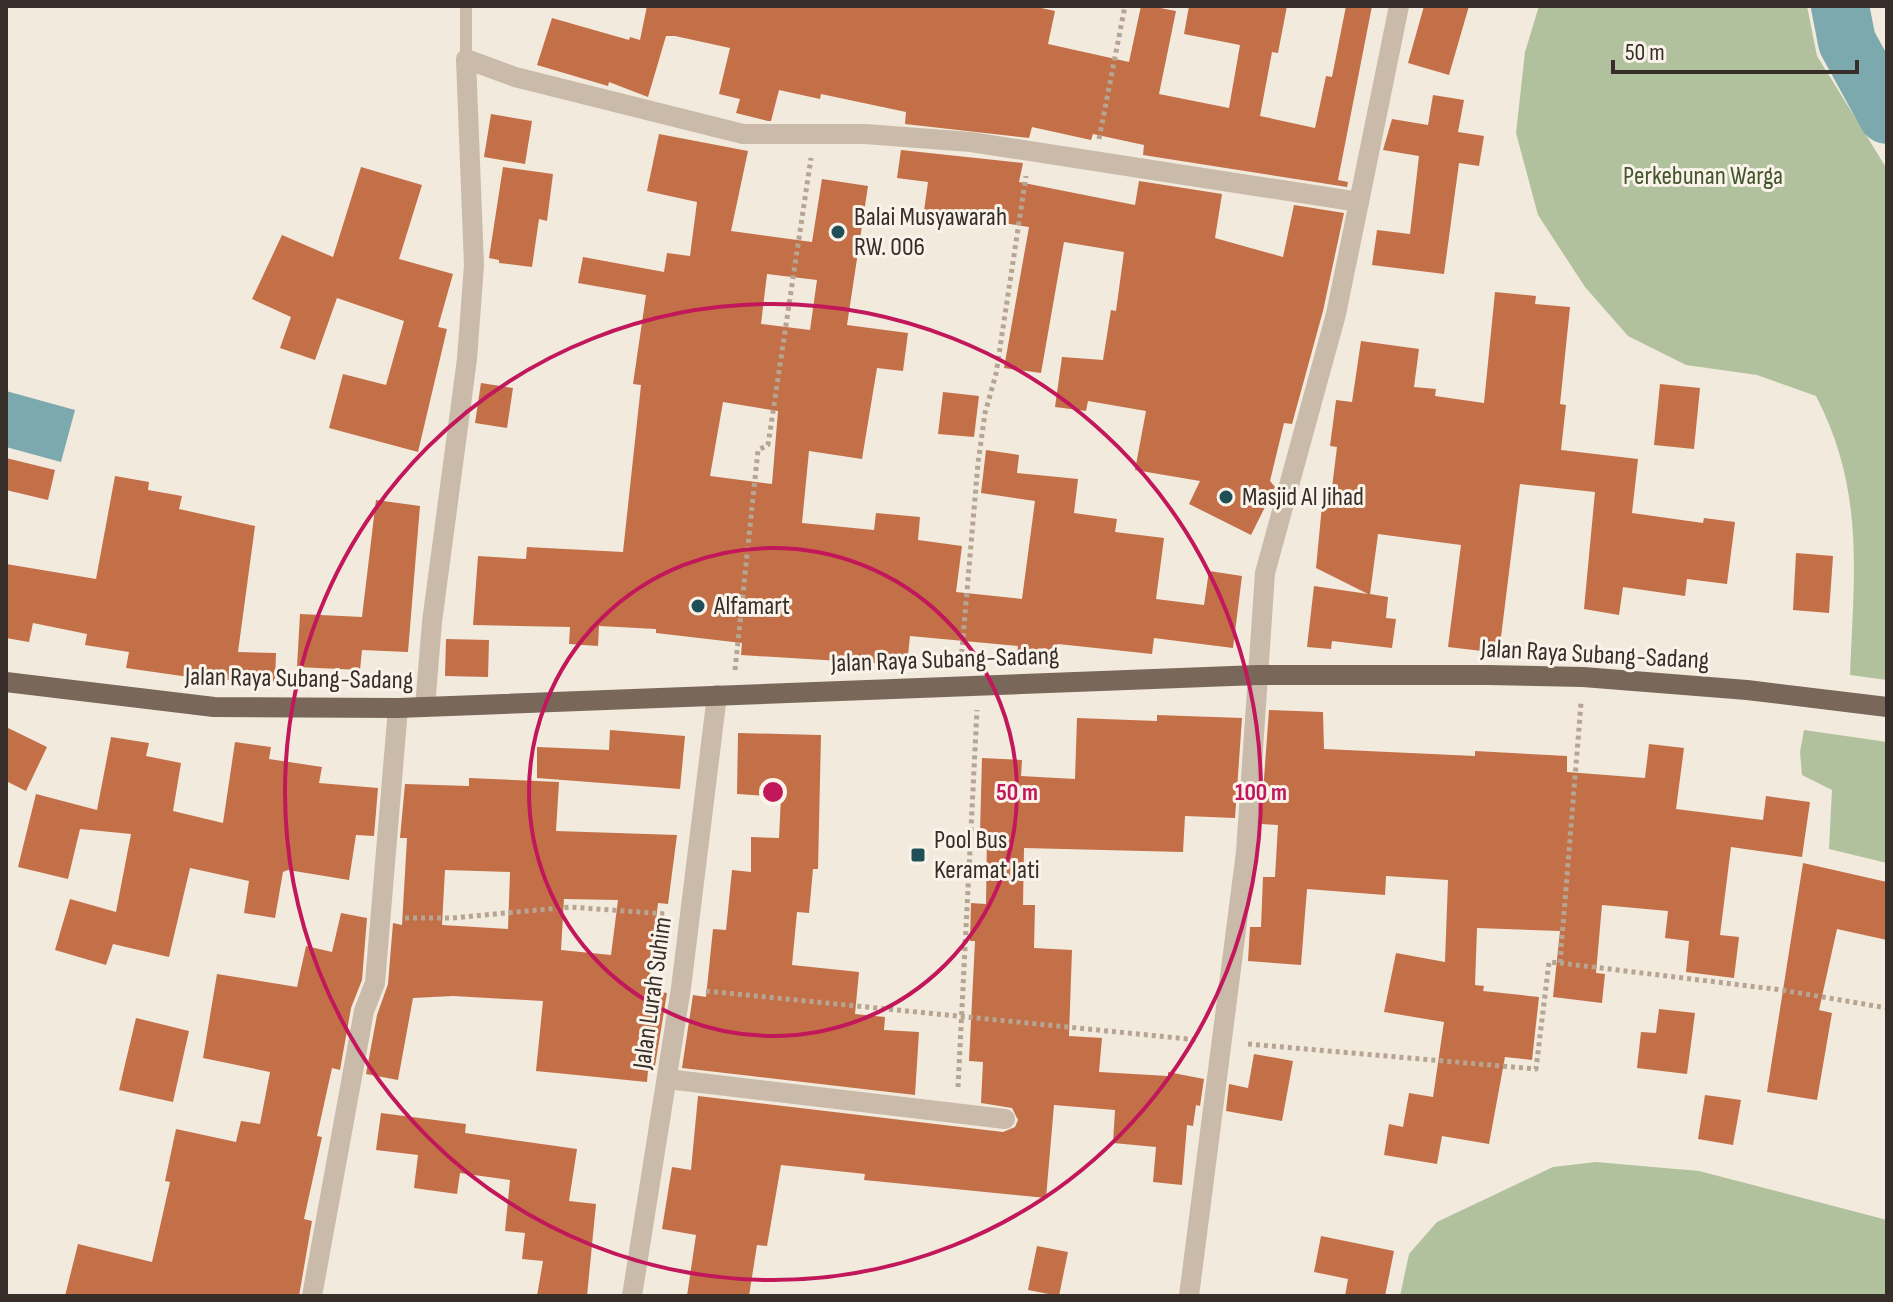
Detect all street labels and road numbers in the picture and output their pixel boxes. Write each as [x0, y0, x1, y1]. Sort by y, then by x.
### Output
street label: Jalan Raya Subang-Sadang [1479, 633, 1710, 676]
street label: Jalan Raya Subang-Sadang [829, 641, 1060, 680]
street label: Jalan Raya Subang-Sadang [184, 661, 413, 696]
street label: Jalan Lurah Suhim [627, 915, 679, 1072]

